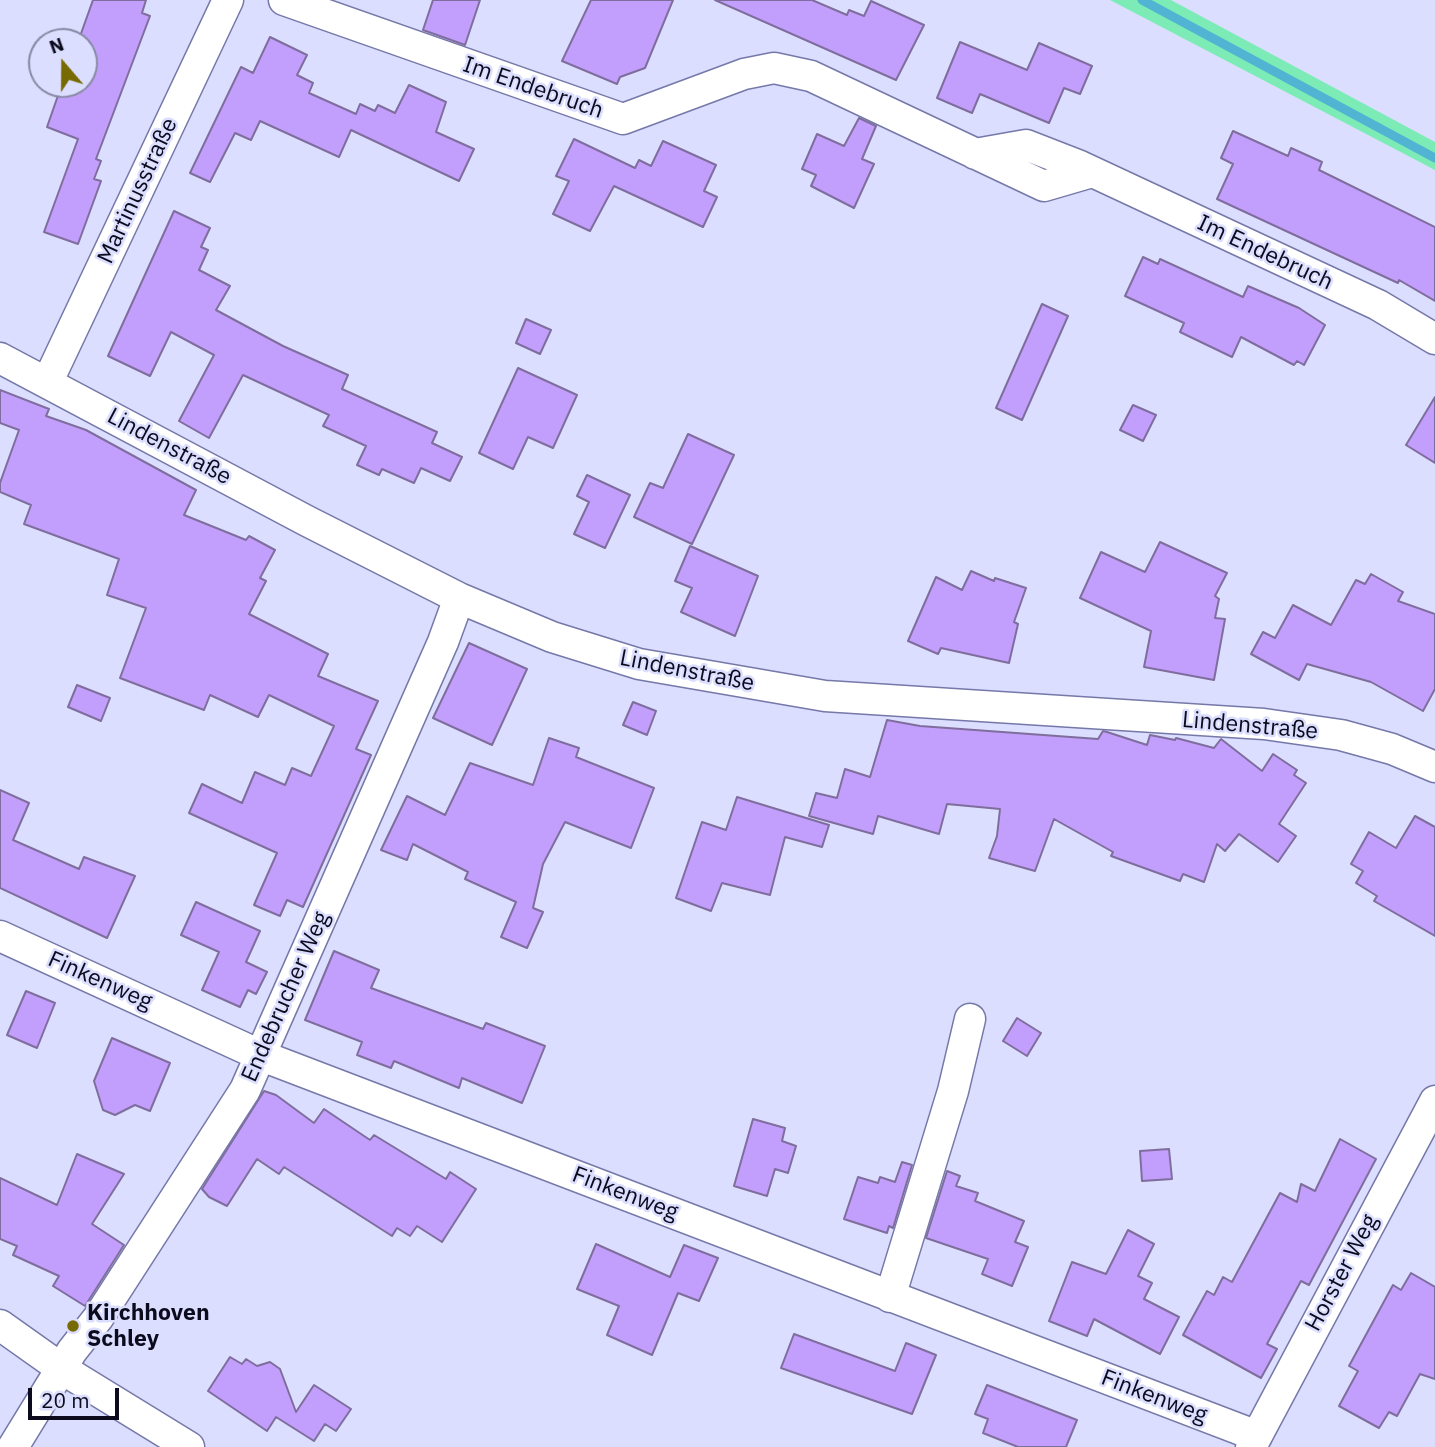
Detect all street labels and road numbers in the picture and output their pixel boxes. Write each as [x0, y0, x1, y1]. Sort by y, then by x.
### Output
street label: Im Endebruch [459, 51, 607, 125]
street label: Martinusstraße [92, 114, 184, 268]
street label: Im Endebruch [1193, 210, 1337, 296]
street label: Lindenstraße [102, 403, 236, 491]
street label: Lindenstraße [617, 644, 757, 698]
street label: Lindenstraße [1181, 706, 1319, 746]
street label: Endebrucher Weg [236, 908, 336, 1086]
street label: Finkenweg [44, 946, 156, 1016]
street label: Finkenweg [568, 1161, 682, 1227]
street label: Horster Weg [1300, 1210, 1384, 1336]
street label: Finkenweg [1097, 1364, 1211, 1430]

